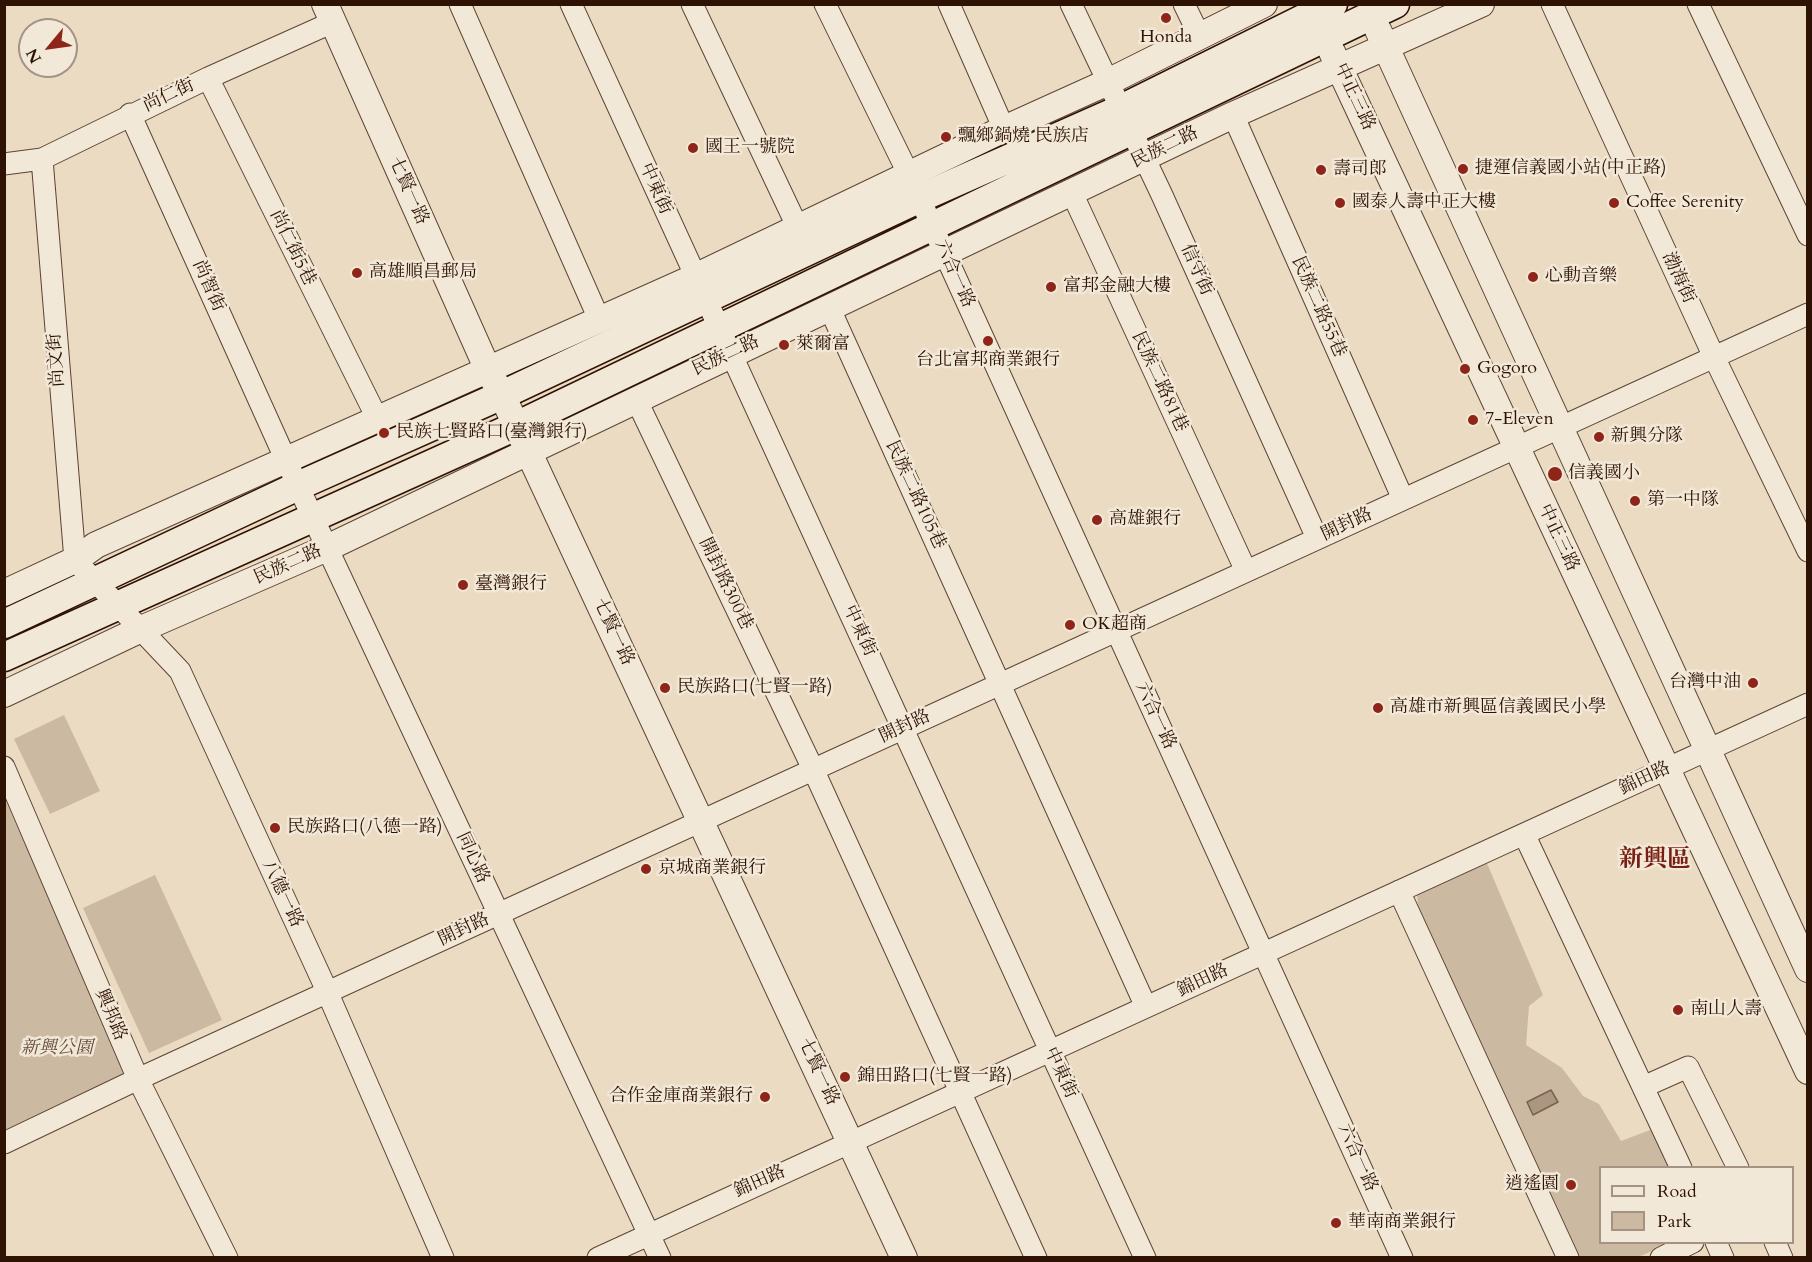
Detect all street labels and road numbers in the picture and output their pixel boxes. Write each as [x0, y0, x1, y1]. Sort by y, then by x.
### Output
street label: 中正三路 [1329, 60, 1379, 134]
street label: 尚仁街 [140, 75, 198, 117]
street label: 民族二路 [1128, 123, 1202, 173]
street label: 七賢一路 [383, 154, 433, 228]
street label: 中東街 [634, 160, 676, 218]
street label: 尚仁街5巷 [264, 207, 320, 289]
street label: 六合一路 [929, 237, 979, 311]
street label: 信守街 [1175, 241, 1217, 299]
street label: 渤海街 [1657, 249, 1699, 307]
street label: 民族二路55巷 [1286, 253, 1350, 361]
street label: 尚智街 [187, 257, 229, 315]
street label: 民族二路81巷 [1126, 328, 1192, 436]
street label: 民族二路 [689, 331, 763, 381]
street label: 尚文街 [44, 332, 70, 388]
street label: 民族二路105巷 [880, 437, 950, 553]
street label: 中正三路 [1533, 501, 1583, 575]
street label: 開封路 [1318, 504, 1376, 546]
street label: 開封路300巷 [693, 534, 757, 634]
street label: 民族二路 [251, 540, 325, 590]
street label: 七賢一路 [588, 595, 638, 669]
street label: 中東街 [838, 602, 880, 660]
street label: 六合一路 [1130, 679, 1180, 753]
street label: 開封路 [876, 706, 934, 748]
street label: 錦田路 [1616, 758, 1674, 800]
street label: 同心路 [451, 829, 493, 887]
street label: 八德一路 [257, 857, 307, 931]
street label: 開封路 [435, 909, 493, 951]
street label: 錦田路 [1174, 960, 1232, 1002]
street label: 興邦路 [90, 986, 130, 1044]
street label: 七賢一路 [793, 1035, 843, 1109]
street label: 中東街 [1039, 1044, 1081, 1102]
street label: 六合一路 [1332, 1121, 1382, 1195]
street label: 錦田路 [731, 1161, 789, 1203]

